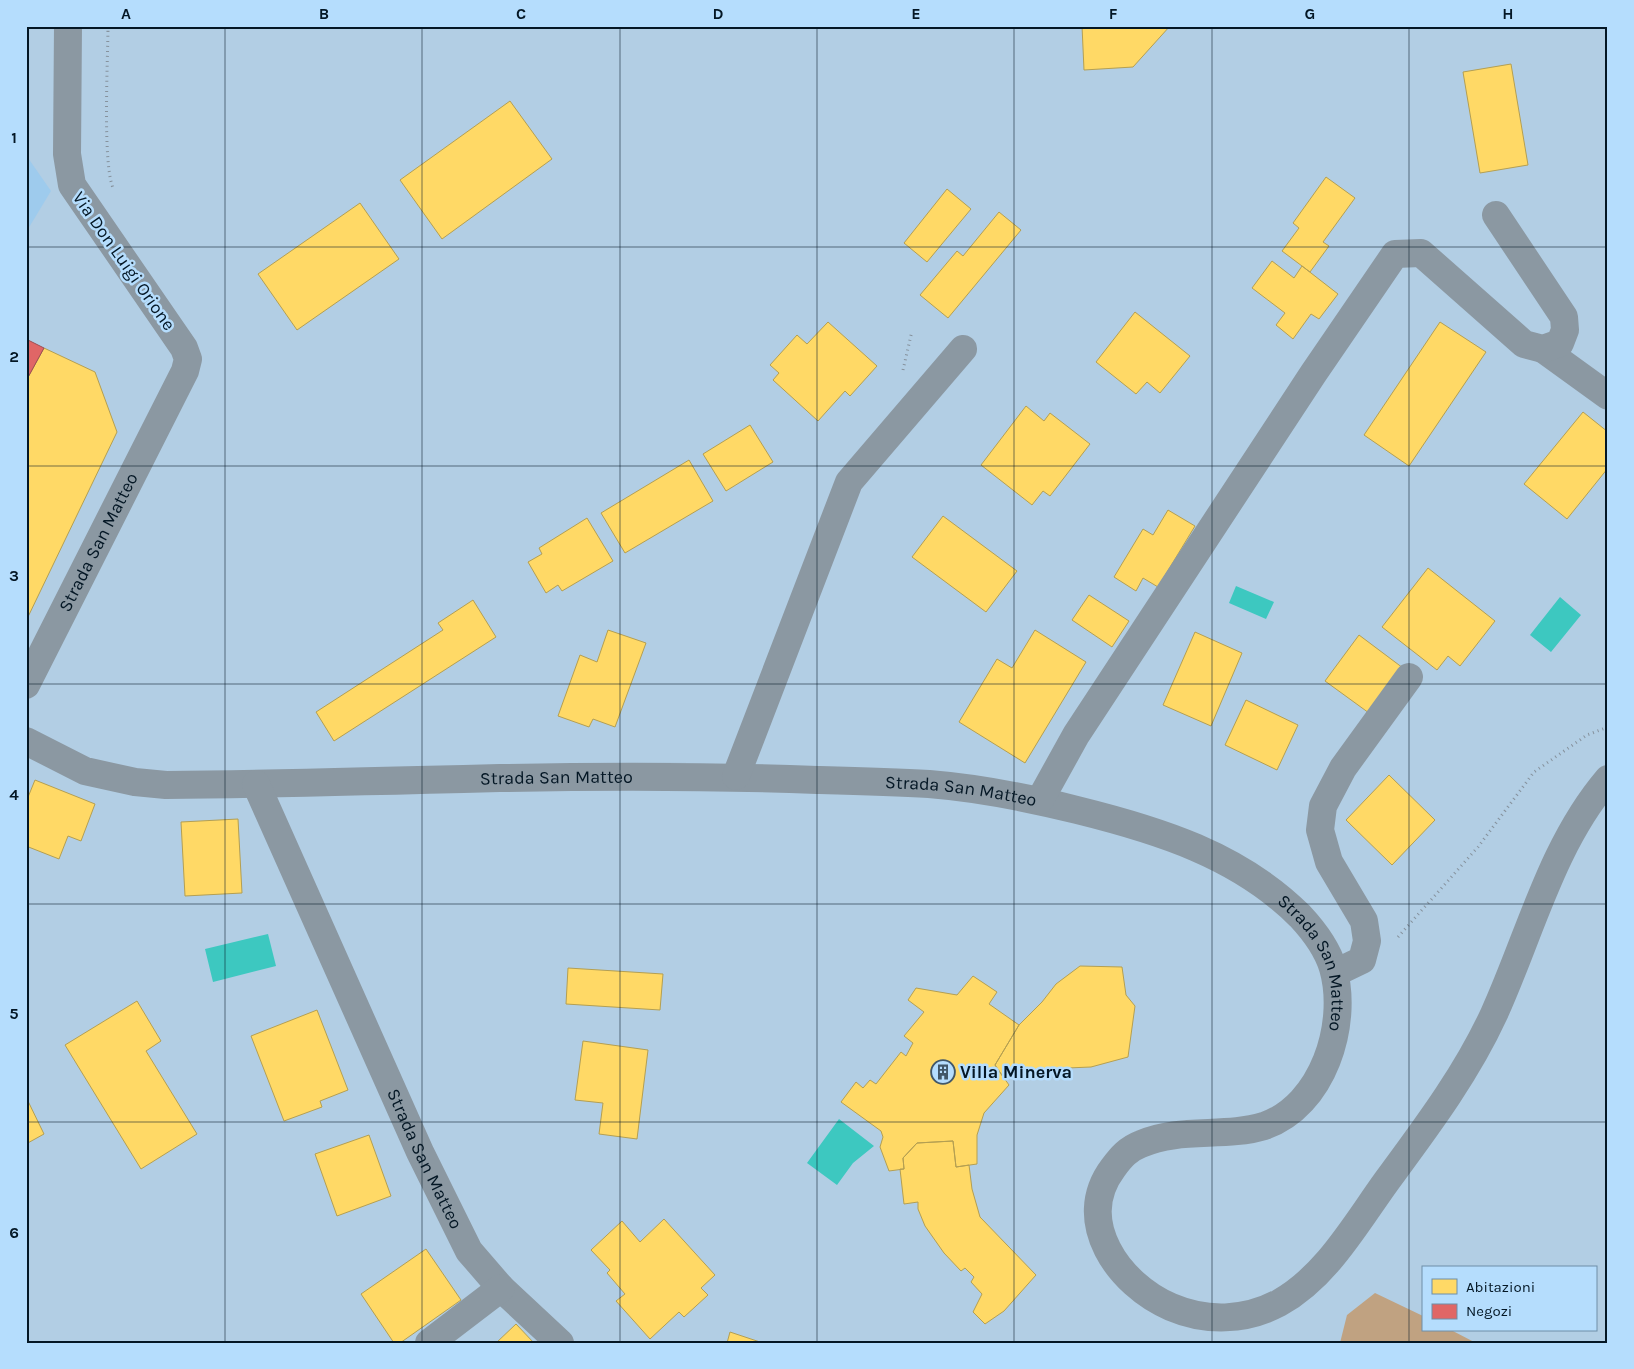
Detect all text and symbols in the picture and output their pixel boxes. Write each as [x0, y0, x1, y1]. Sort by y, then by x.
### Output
text: A [121, 4, 131, 23]
text: B [319, 4, 329, 23]
text: C [516, 4, 526, 23]
text: D [713, 4, 724, 23]
text: E [911, 4, 921, 23]
text: F [1109, 4, 1118, 23]
text: G [1305, 4, 1315, 23]
text: H [1502, 4, 1514, 23]
text: 1 [11, 128, 17, 147]
street label: Via Don Luigi Orione [68, 187, 180, 335]
text: 2 [9, 347, 19, 366]
street label: Strada San Matteo [54, 469, 143, 615]
text: 3 [9, 566, 19, 585]
street label: Strada San Matteo [480, 766, 633, 790]
street label: Strada San Matteo [885, 771, 1039, 811]
text: 4 [9, 785, 19, 804]
street label: Strada San Matteo [1273, 890, 1349, 1033]
text: 5 [9, 1004, 19, 1023]
building icon: Villa Minerva [930, 1059, 956, 1085]
place label: Villa Minerva [960, 1061, 1072, 1083]
street label: Strada San Matteo [382, 1085, 467, 1233]
text: 6 [9, 1223, 19, 1242]
legend [1422, 1266, 1596, 1332]
text: Abitazioni [1466, 1278, 1535, 1296]
text: Negozi [1466, 1302, 1512, 1320]

